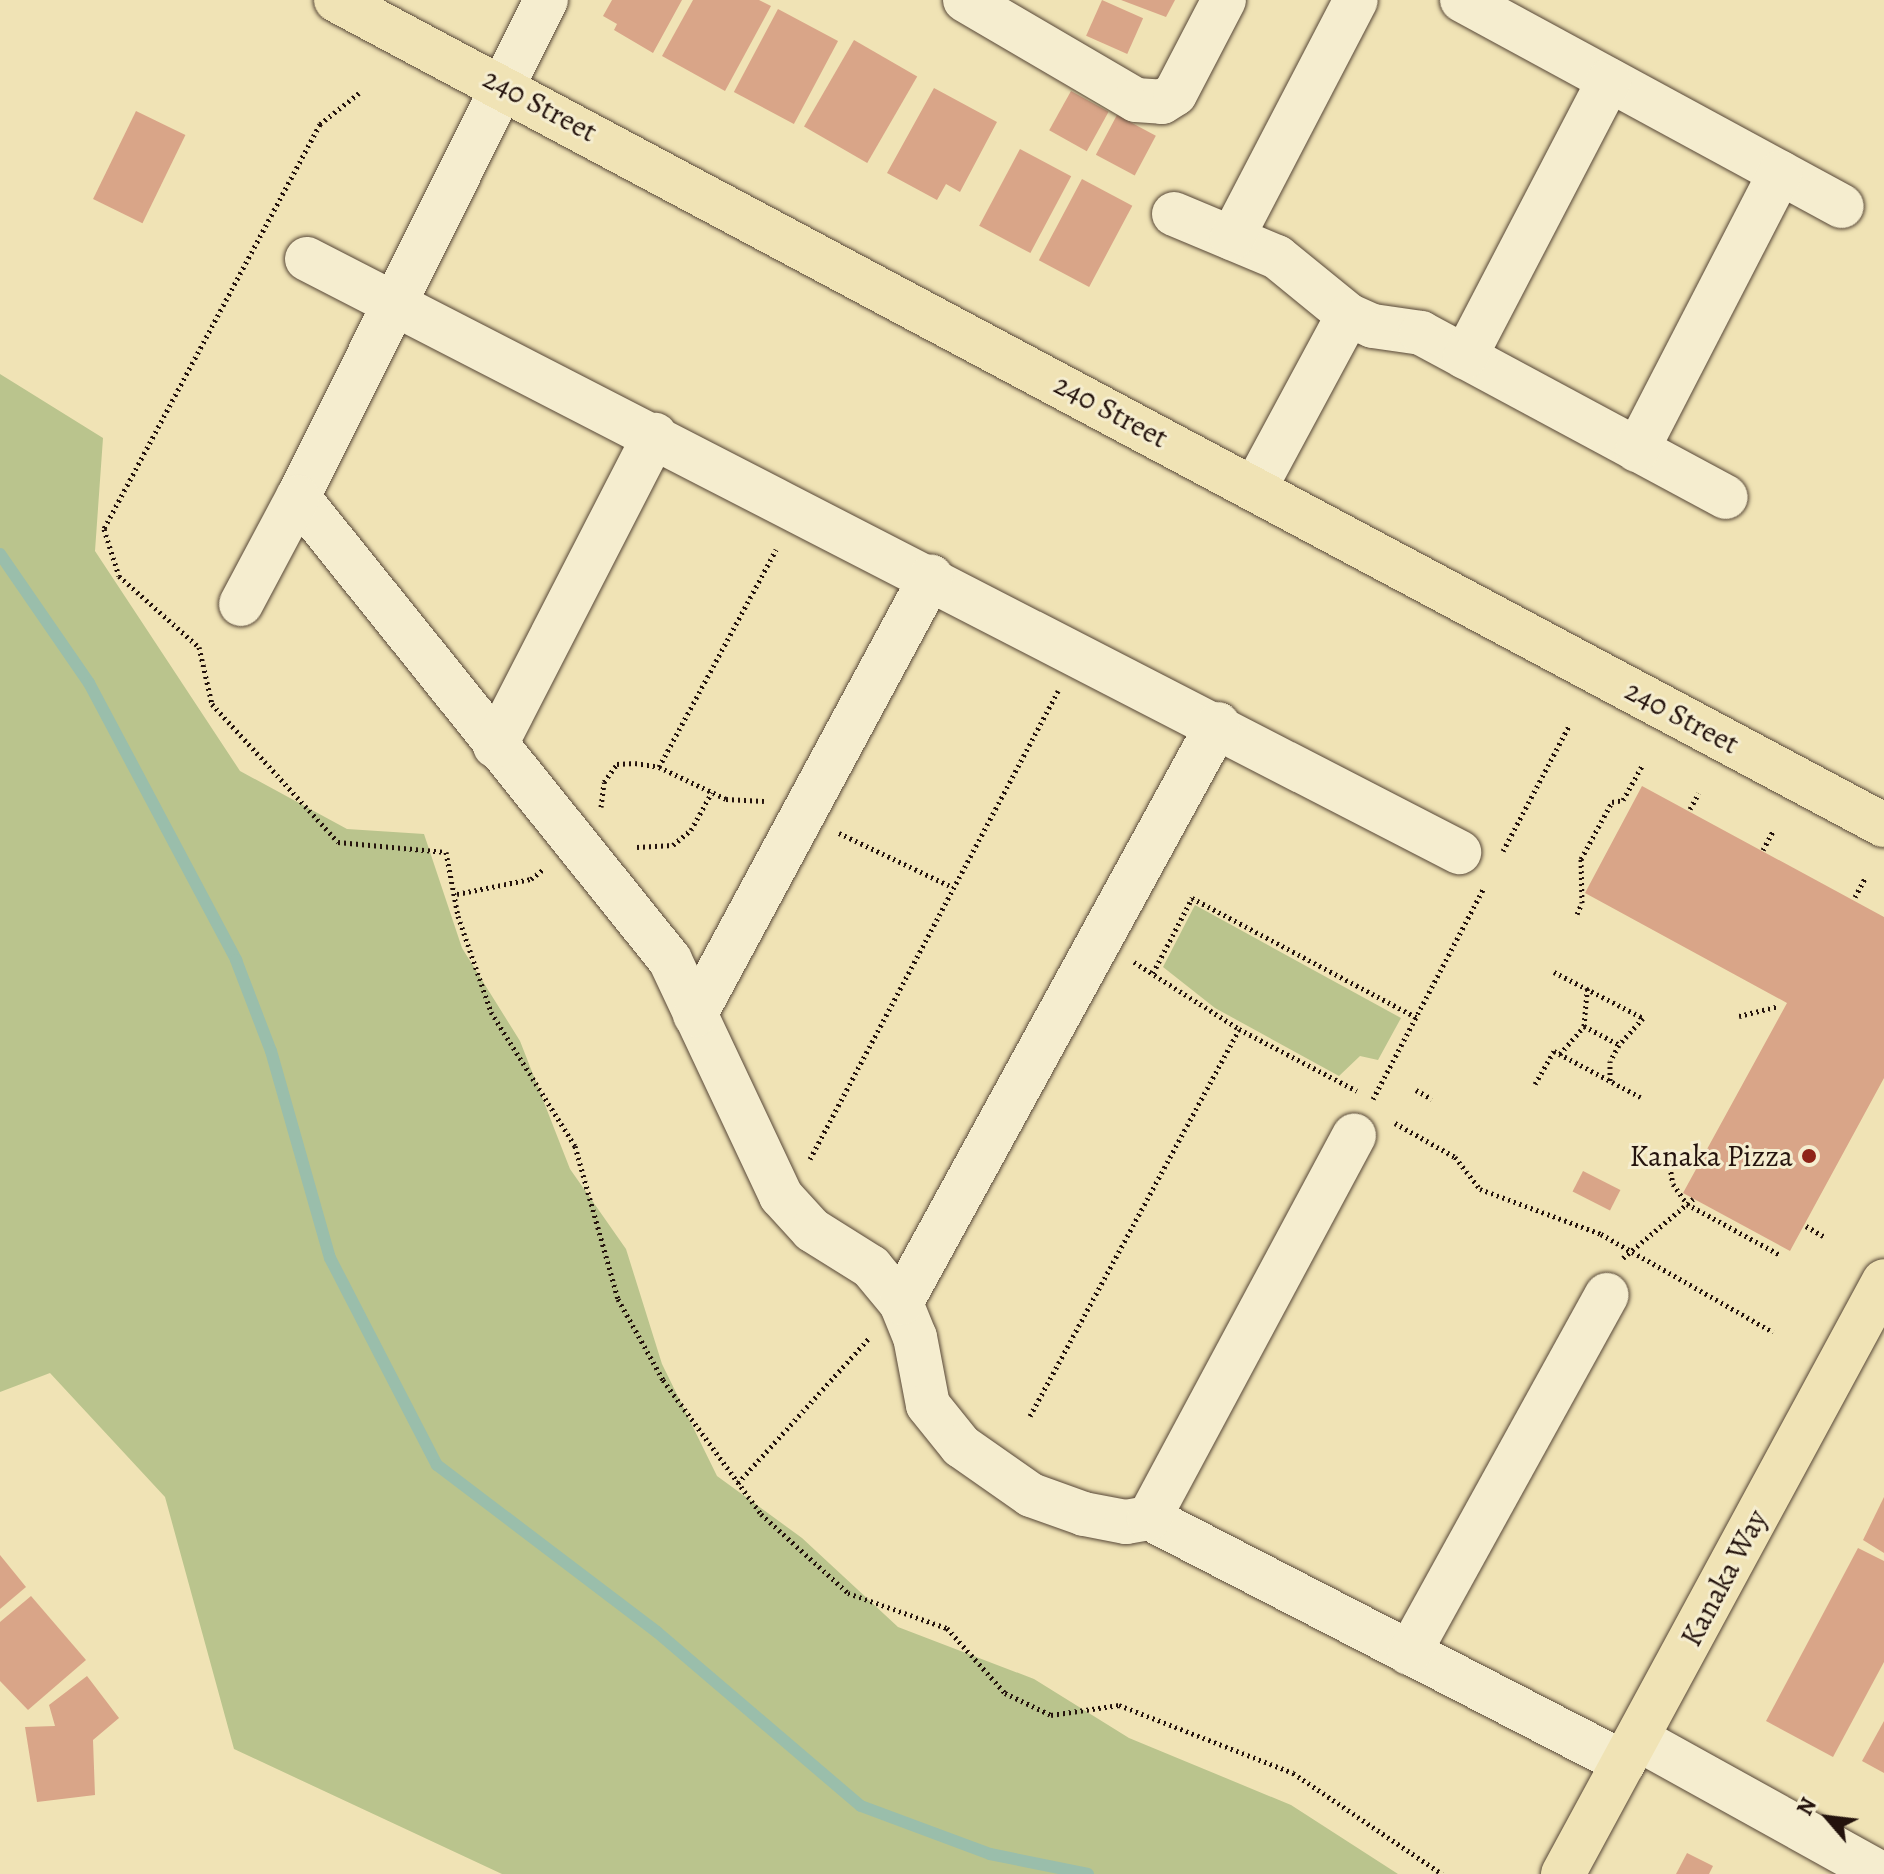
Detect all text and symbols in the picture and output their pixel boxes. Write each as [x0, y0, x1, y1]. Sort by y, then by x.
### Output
street label: 240 Street [477, 60, 603, 150]
street label: 240 Street [1048, 366, 1174, 456]
street label: 240 Street [1619, 672, 1745, 762]
place label: Kanaka Pizza [1630, 1138, 1793, 1174]
marker: Kanaka Pizza [1800, 1147, 1818, 1165]
street label: Kanaka Way [1673, 1504, 1775, 1652]
north arrow [1788, 1778, 1868, 1858]
text: N [1790, 1793, 1824, 1821]

